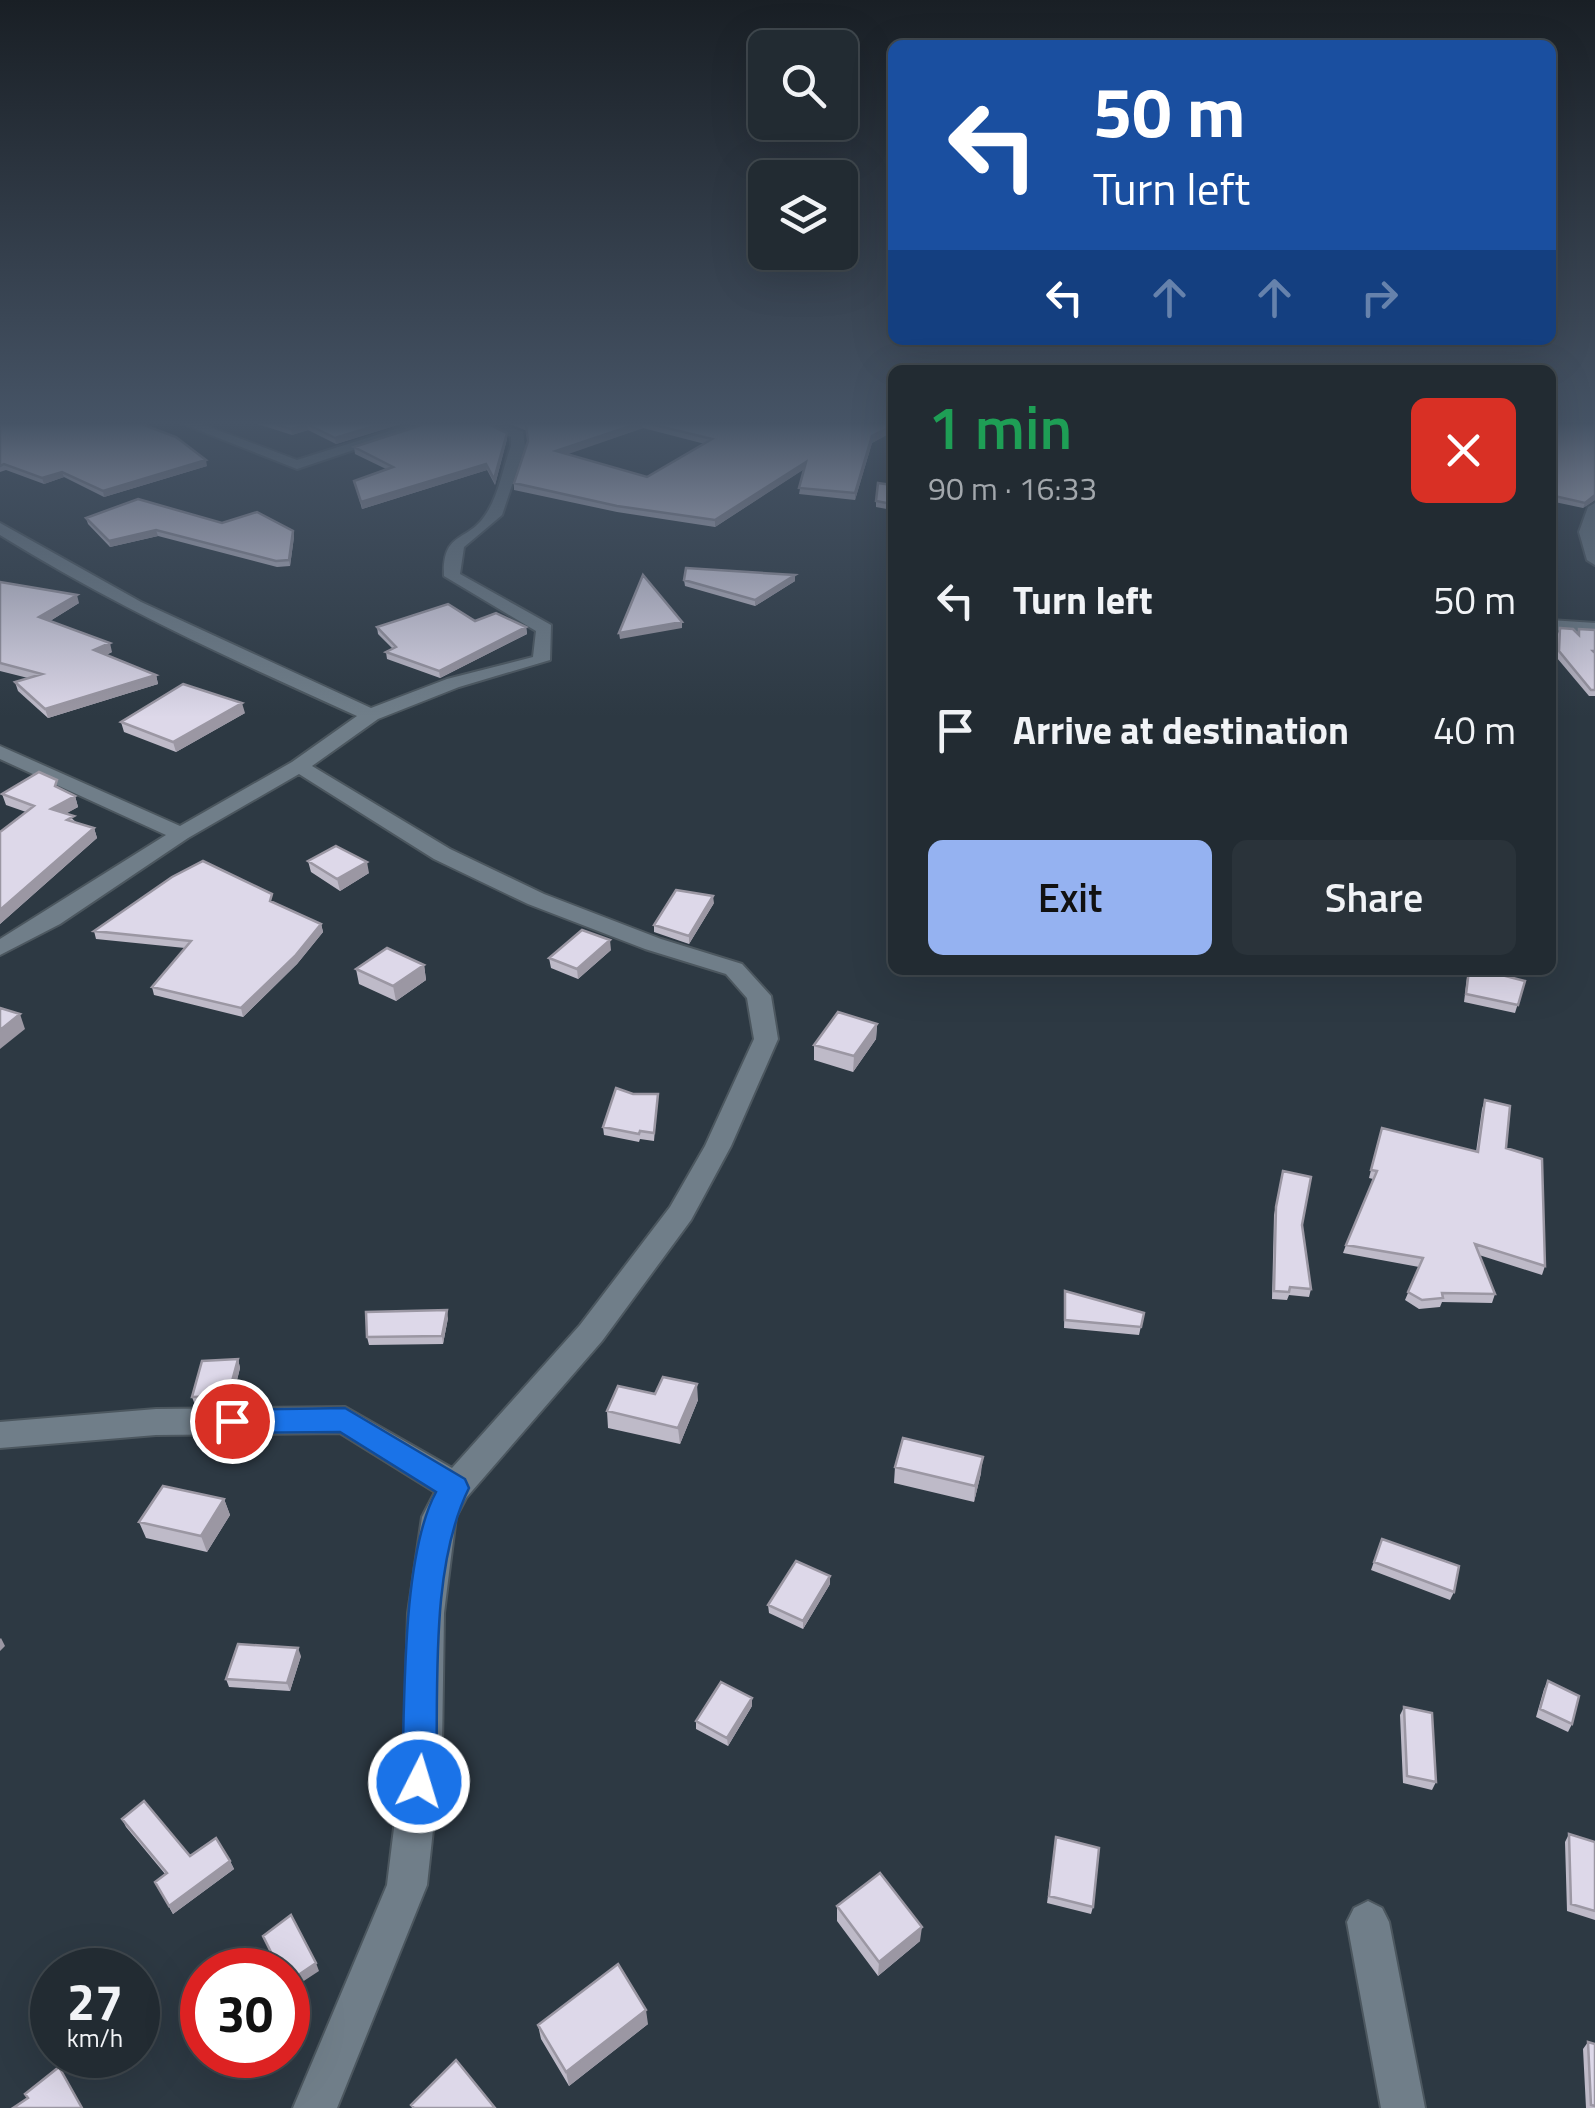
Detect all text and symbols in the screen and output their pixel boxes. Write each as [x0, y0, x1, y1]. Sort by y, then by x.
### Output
map controls [748, 30, 858, 270]
button: search [748, 30, 858, 140]
text: 50 m [1093, 58, 1246, 164]
icon: left [928, 80, 1058, 210]
text: Turn left [1093, 154, 1250, 222]
button: layers [748, 160, 858, 270]
icon: left [1037, 270, 1092, 325]
icon: ahead [1142, 270, 1197, 325]
icon: ahead [1247, 270, 1302, 325]
icon: right [1352, 270, 1407, 325]
text: 1 min [928, 381, 1072, 472]
button: close [1411, 398, 1516, 503]
text: 90 m · 16:33 [928, 464, 1097, 512]
text: Turn left [1013, 571, 1153, 629]
text: 50 m [1433, 571, 1516, 629]
icon: left [928, 573, 983, 628]
text: Arrive at destination [1013, 701, 1349, 759]
text: 40 m [1433, 701, 1516, 759]
icon: arrive [928, 703, 983, 758]
button: Exit [928, 840, 1212, 955]
button: Share [1232, 840, 1516, 955]
pin [190, 1379, 275, 1464]
icon: arrive [205, 1394, 260, 1449]
position arrow [367, 1730, 471, 1834]
speed limit sign: 30 [180, 1948, 310, 2078]
text: 27 [67, 1963, 123, 2039]
text: km/h [67, 2019, 123, 2057]

